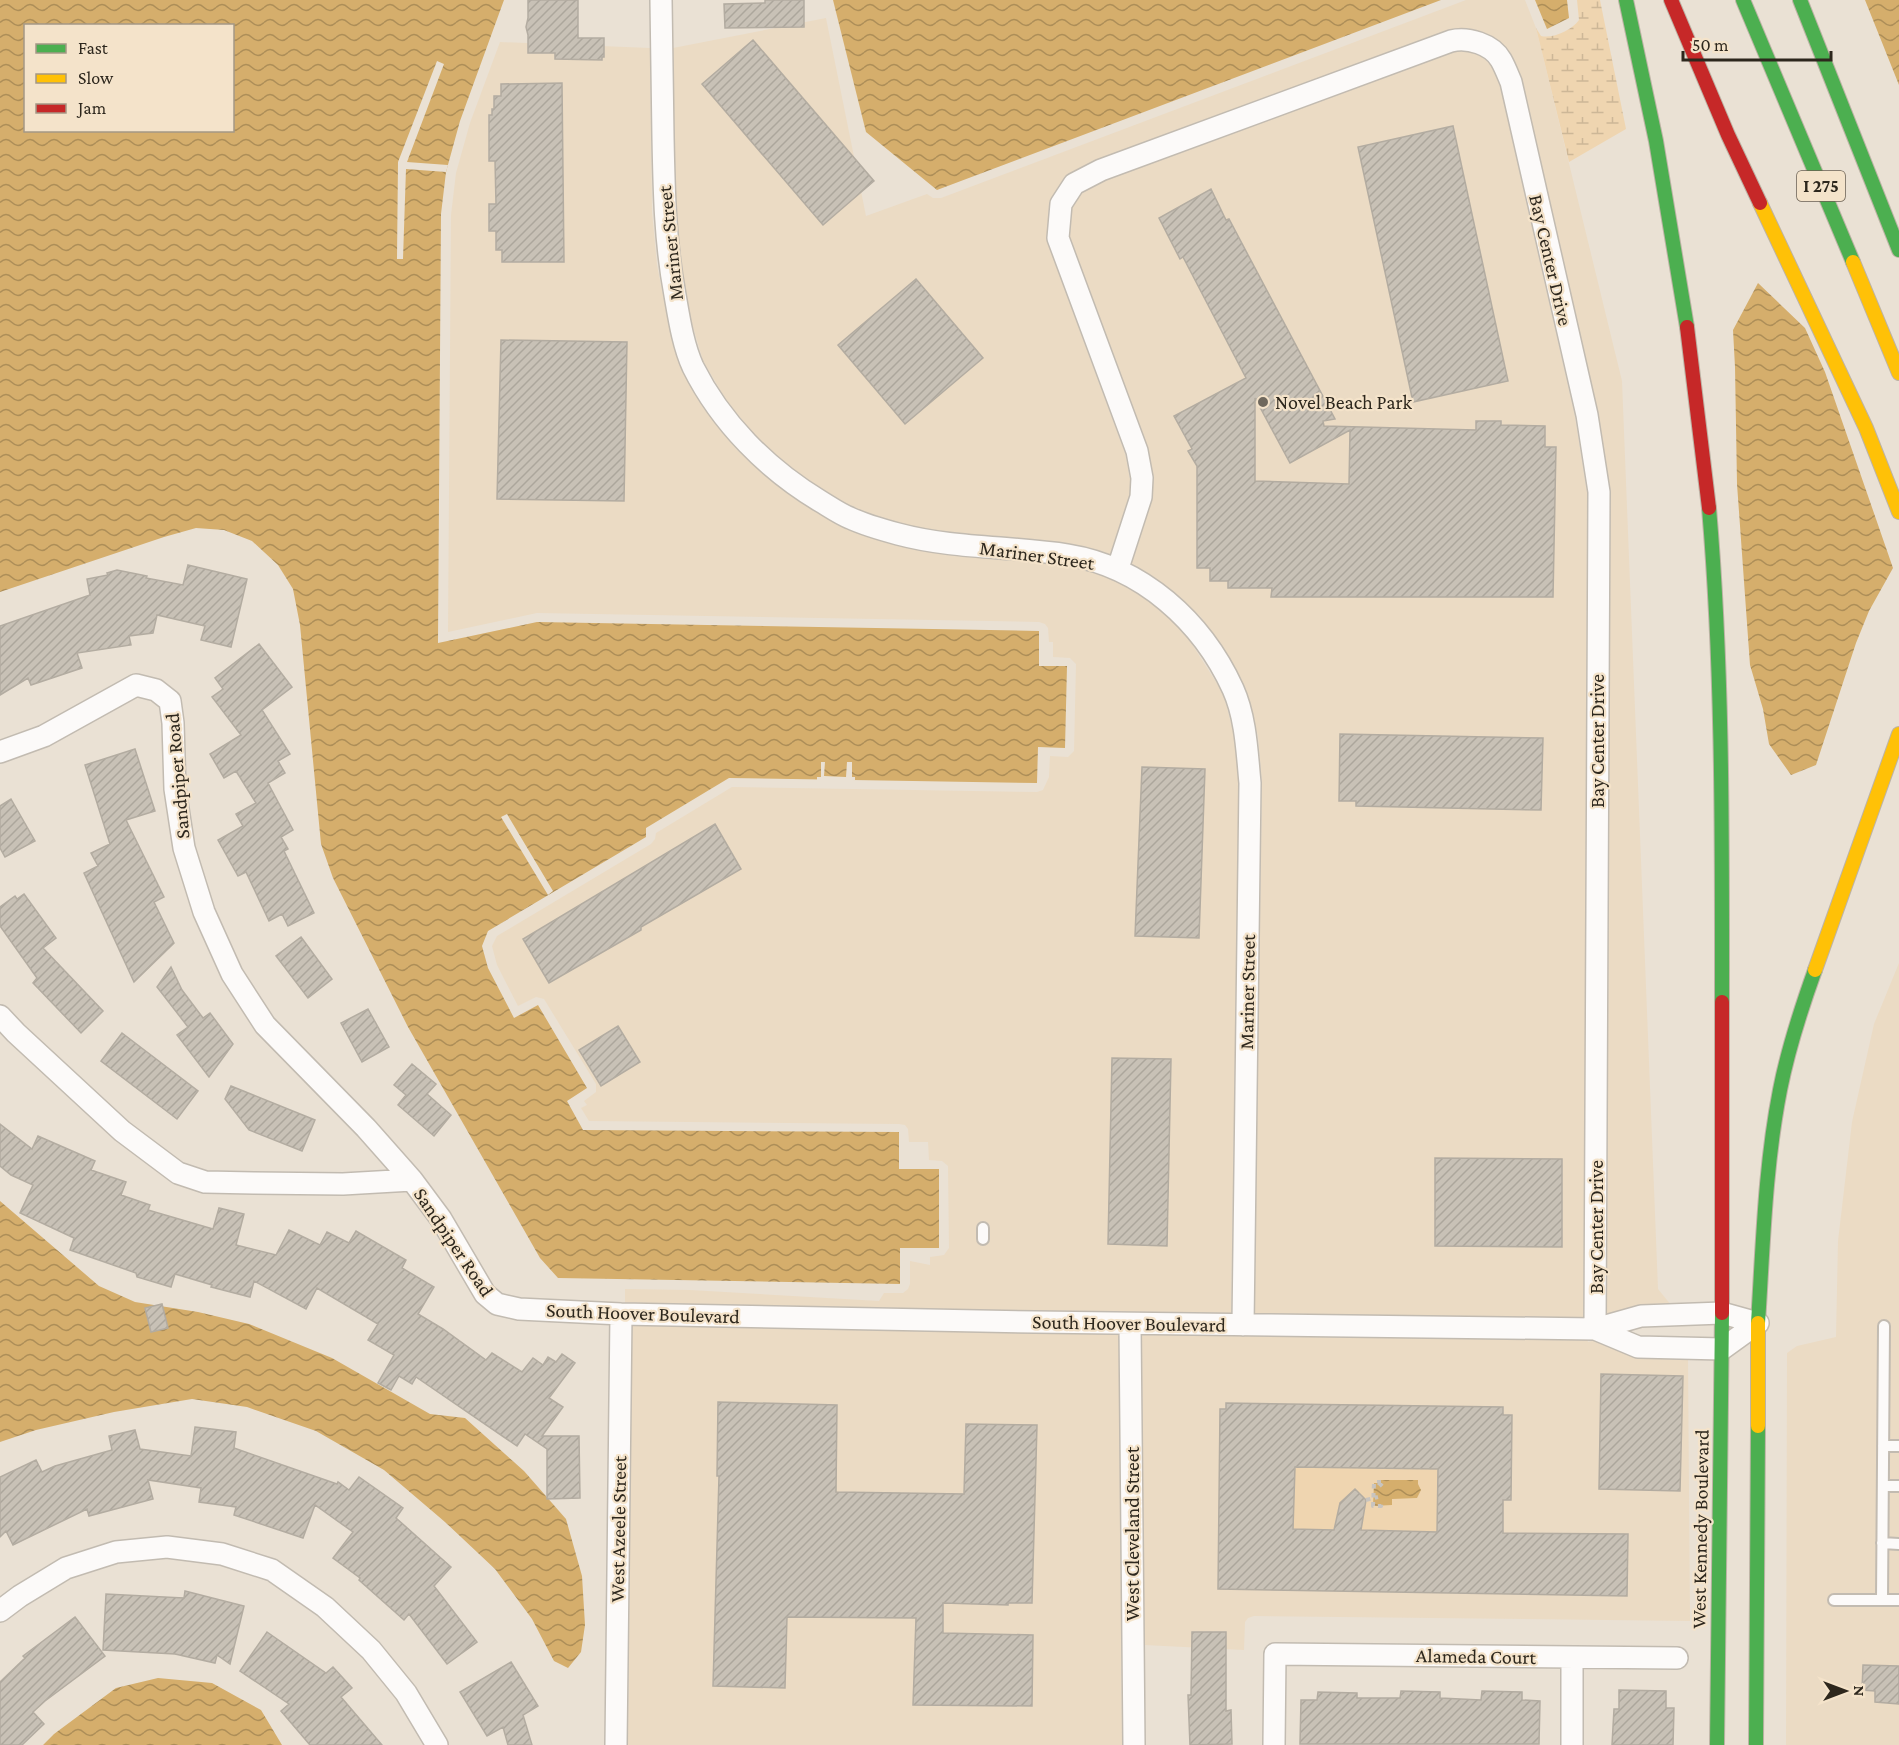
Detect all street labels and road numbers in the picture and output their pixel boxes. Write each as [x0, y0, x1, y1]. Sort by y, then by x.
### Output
road number: I 275 [1797, 171, 1845, 201]
street label: Mariner Street [653, 184, 687, 302]
street label: Bay Center Drive [1524, 192, 1577, 328]
street label: Mariner Street [978, 536, 1096, 574]
street label: Bay Center Drive [1586, 674, 1609, 808]
street label: Sandpiper Road [160, 712, 194, 840]
street label: Mariner Street [1235, 934, 1259, 1050]
street label: Bay Center Drive [1585, 1160, 1608, 1294]
street label: Sandpiper Road [409, 1183, 499, 1301]
street label: South Hoover Boulevard [546, 1299, 741, 1327]
street label: South Hoover Boulevard [1032, 1310, 1226, 1336]
street label: West Kennedy Boulevard [1687, 1429, 1714, 1629]
street label: West Cleveland Street [1121, 1446, 1143, 1621]
street label: West Azeele Street [606, 1455, 630, 1602]
street label: Alameda Court [1416, 1644, 1537, 1668]

